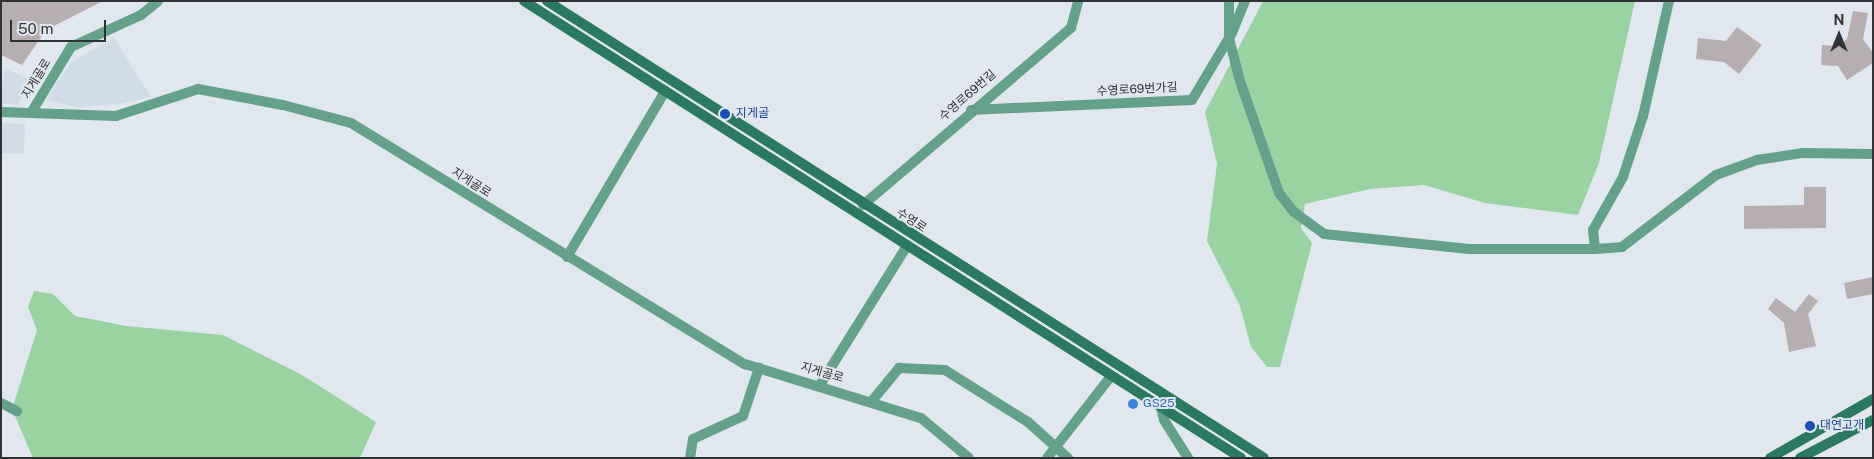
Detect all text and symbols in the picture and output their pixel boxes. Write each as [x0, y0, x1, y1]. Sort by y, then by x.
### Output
scale bar [12, 10, 109, 42]
north arrow [1814, 10, 1864, 60]
text: N [1834, 12, 1844, 28]
text: 50 m [18, 20, 53, 37]
street label: 지게골로 [19, 56, 55, 102]
street label: 수영로69번길 [937, 68, 999, 124]
street label: 수영로69번가길 [1096, 81, 1178, 99]
marker: 지게골 [718, 107, 732, 121]
place label: 지게골 [736, 107, 769, 121]
street label: 지게골로 [448, 165, 494, 201]
street label: 수영로 [893, 206, 929, 236]
street label: 지게골로 [799, 360, 845, 386]
place label: GS25 [1143, 397, 1175, 411]
marker: GS25 [1127, 398, 1139, 410]
place label: 대연고개 [1820, 419, 1864, 433]
marker: 대연고개 [1804, 420, 1816, 432]

